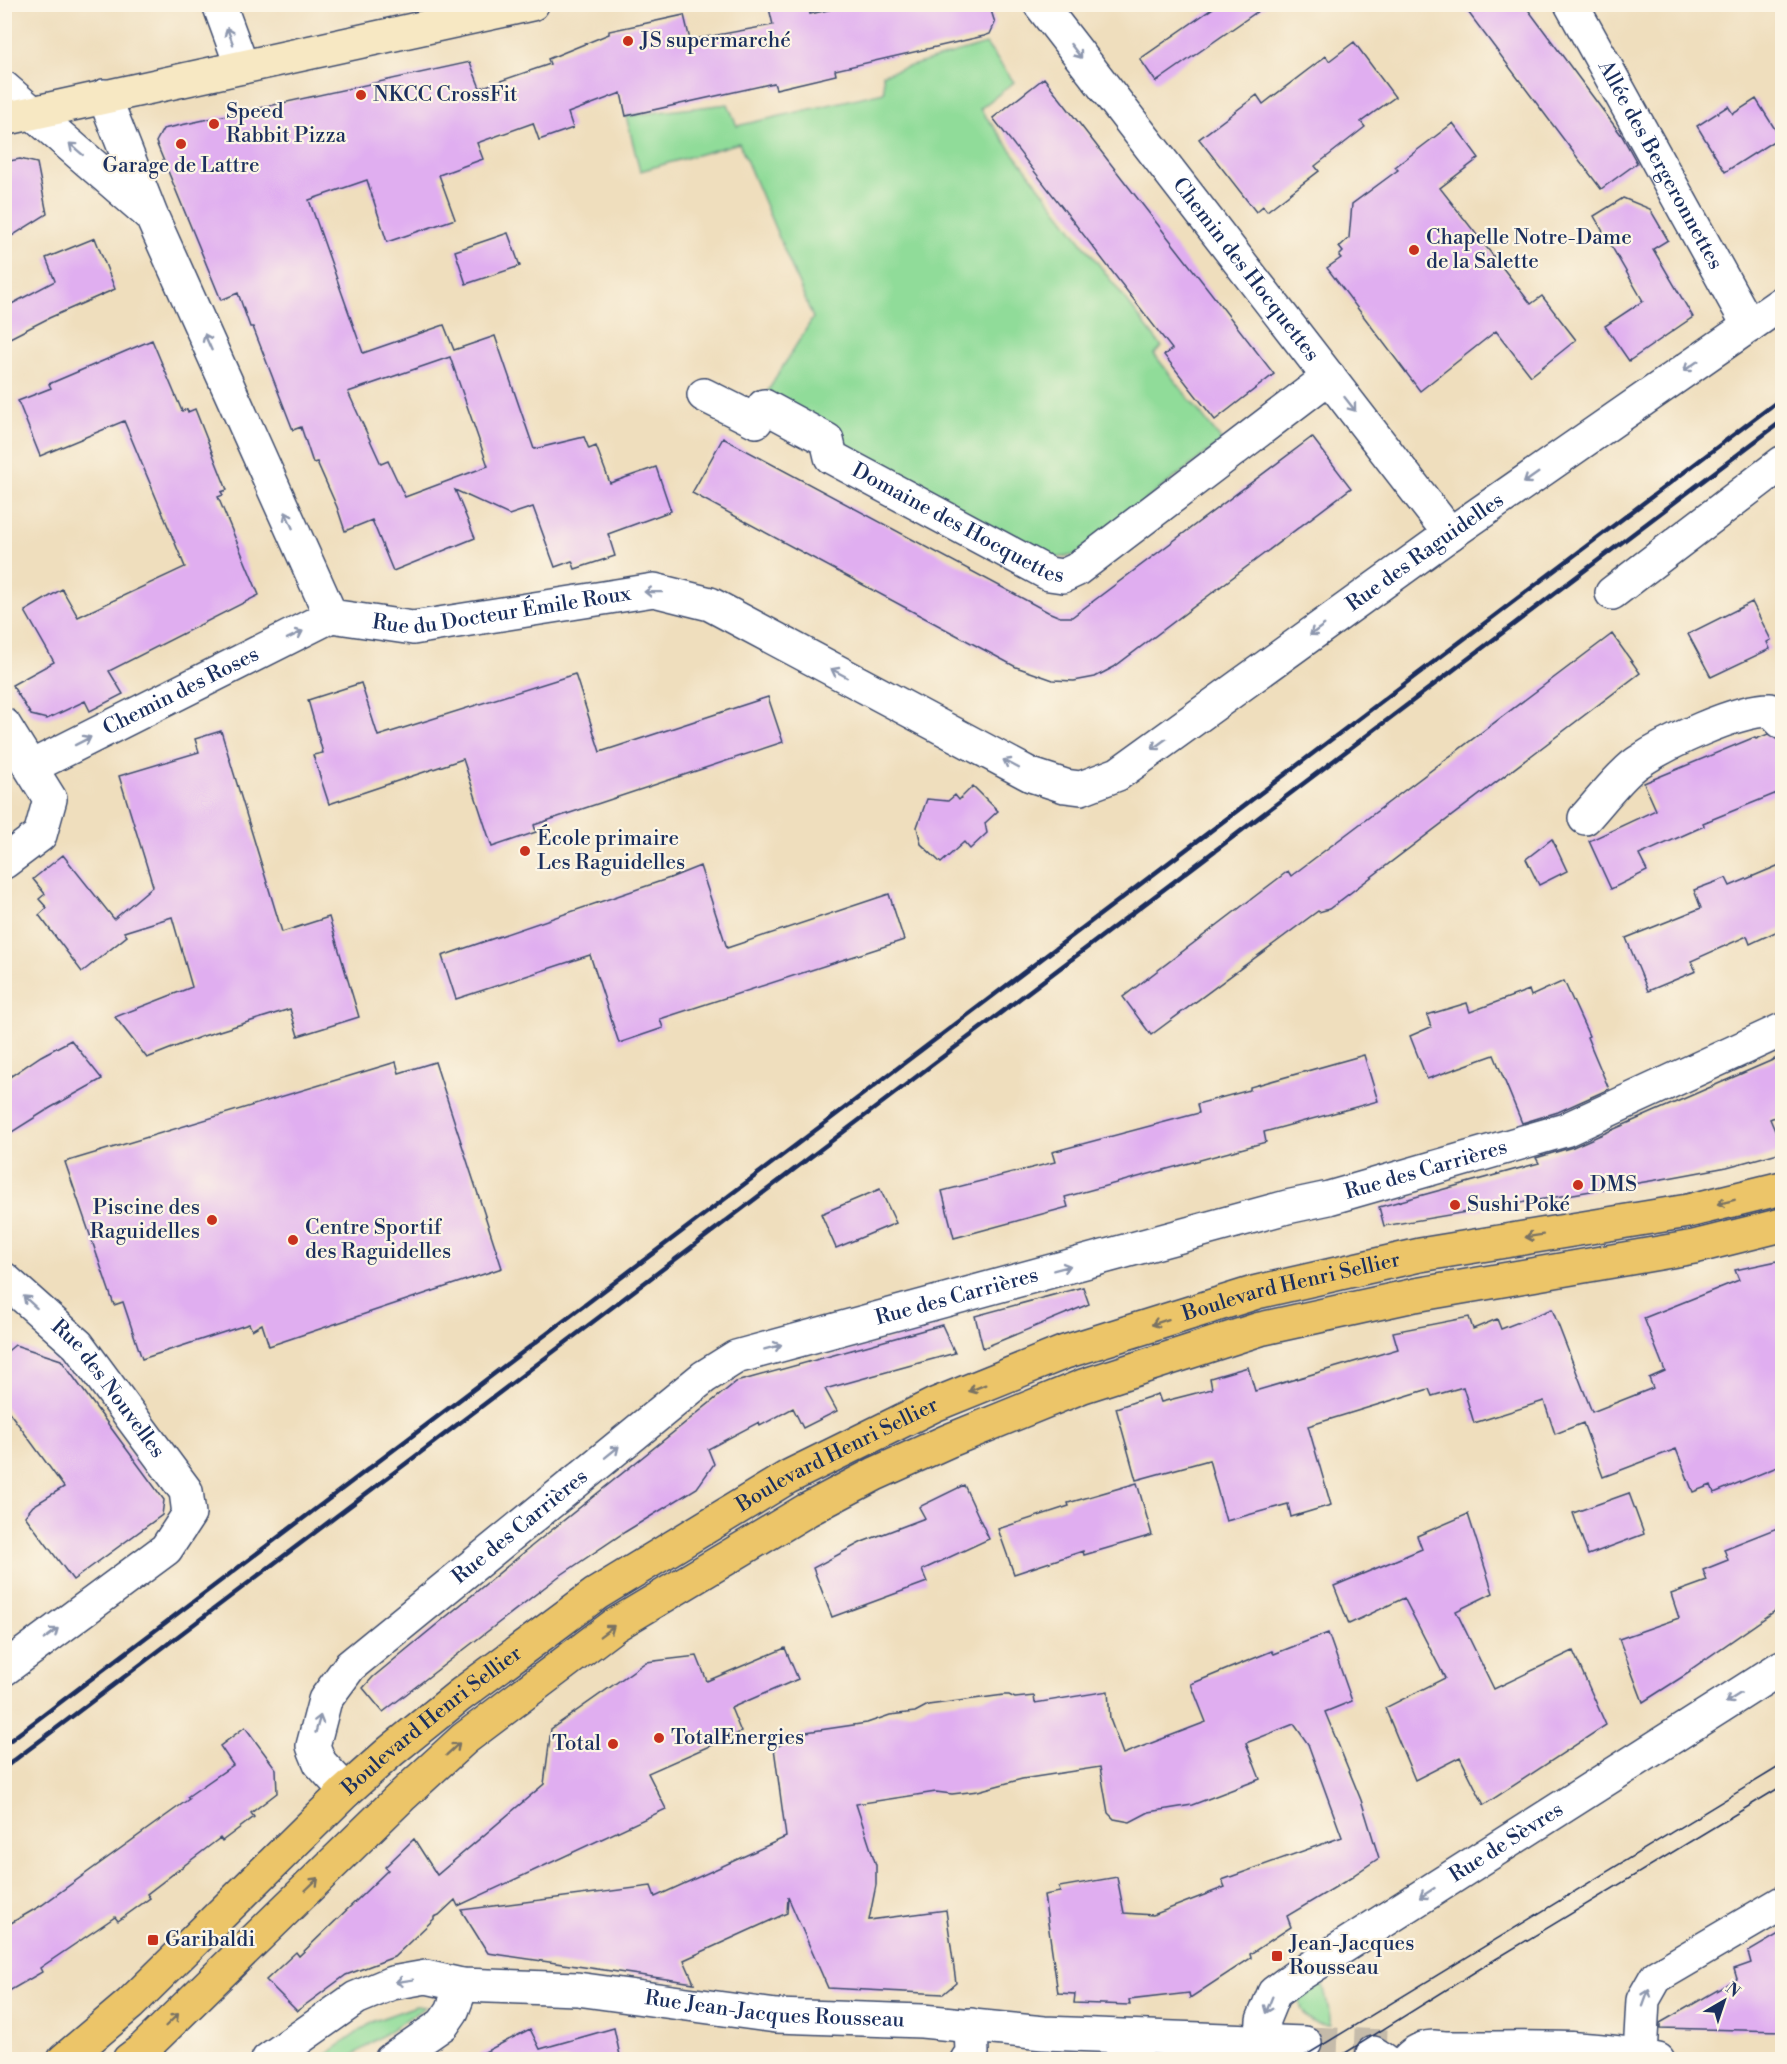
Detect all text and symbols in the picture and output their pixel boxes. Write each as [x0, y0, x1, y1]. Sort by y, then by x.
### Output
one-way arrow [224, 27, 235, 46]
place label: JS supermarché [639, 28, 791, 54]
marker: JS supermarché [621, 34, 635, 48]
one-way arrow [1069, 42, 1082, 58]
street label: Allée des Bergeronnettes [1591, 55, 1728, 274]
place label: NKCC CrossFit [373, 82, 518, 108]
marker: NKCC CrossFit [354, 88, 368, 102]
place label: Speed Rabbit Pizza [226, 99, 346, 149]
marker: Speed Rabbit Pizza [207, 117, 221, 131]
marker: Garage de Lattre [174, 137, 188, 151]
one-way arrow [68, 143, 84, 157]
place label: Garage de Lattre [102, 153, 260, 179]
street label: Chemin des Hocquettes [1166, 173, 1325, 367]
place label: Chapelle Notre-Dame de la Salette [1426, 225, 1632, 275]
marker: Chapelle Notre-Dame de la Salette [1407, 243, 1421, 257]
one-way arrow [202, 334, 214, 352]
one-way arrow [1684, 360, 1700, 372]
one-way arrow [1343, 396, 1356, 412]
street label: Domaine des Hocquettes [847, 458, 1066, 589]
one-way arrow [1523, 472, 1540, 484]
street label: Rue des Raguidelles [1341, 487, 1509, 618]
one-way arrow [282, 512, 294, 530]
street label: Rue du Docteur Émile Roux [370, 581, 633, 641]
one-way arrow [644, 586, 663, 597]
one-way arrow [1310, 624, 1326, 636]
one-way arrow [285, 628, 303, 640]
street label: Chemin des Roses [99, 641, 263, 742]
one-way arrow [830, 666, 848, 678]
one-way arrow [73, 735, 91, 746]
one-way arrow [1152, 738, 1168, 750]
one-way arrow [1003, 758, 1020, 770]
place label: École primaire Les Raguidelles [537, 824, 685, 876]
marker: École primaire Les Raguidelles [518, 844, 532, 858]
street label: Rue des Carrières [1342, 1134, 1510, 1206]
place label: DMS [1590, 1172, 1637, 1198]
marker: DMS [1571, 1178, 1585, 1192]
place label: Sushi Poké [1467, 1192, 1570, 1218]
place label: Piscine des Raguidelles [90, 1195, 200, 1245]
one-way arrow [1716, 1196, 1735, 1208]
marker: Sushi Poké [1448, 1198, 1462, 1212]
marker: Piscine des Raguidelles [205, 1213, 219, 1227]
place label: Centre Sportif des Raguidelles [305, 1215, 451, 1265]
one-way arrow [1524, 1231, 1544, 1242]
marker: Centre Sportif des Raguidelles [286, 1233, 300, 1247]
street label: Boulevard Henri Sellier [1178, 1247, 1403, 1328]
street label: Rue des Carrières [873, 1262, 1041, 1331]
one-way arrow [1052, 1262, 1071, 1274]
one-way arrow [23, 1295, 38, 1309]
street label: Rue des Nouvelles [45, 1314, 170, 1463]
one-way arrow [1151, 1318, 1170, 1329]
one-way arrow [763, 1341, 782, 1352]
one-way arrow [968, 1383, 986, 1394]
street label: Boulevard Henri Sellier [731, 1392, 942, 1519]
one-way arrow [603, 1446, 619, 1459]
street label: Rue des Carrières [447, 1464, 593, 1590]
one-way arrow [599, 1625, 615, 1637]
one-way arrow [43, 1628, 59, 1641]
street label: Boulevard Henri Sellier [336, 1641, 527, 1802]
one-way arrow [1725, 1693, 1742, 1705]
one-way arrow [313, 1715, 324, 1734]
place label: TotalEnergies [671, 1725, 804, 1751]
place label: Total [552, 1731, 601, 1757]
marker: TotalEnergies [652, 1731, 666, 1745]
marker: Total [606, 1737, 620, 1751]
one-way arrow [445, 1742, 460, 1756]
street label: Rue de Sèvres [1445, 1797, 1568, 1889]
one-way arrow [304, 1877, 319, 1891]
one-way arrow [1419, 1888, 1436, 1900]
place label: Garibaldi [165, 1927, 255, 1953]
place label: Jean-Jacques Rousseau [1288, 1931, 1414, 1981]
marker: Garibaldi [146, 1933, 160, 1947]
marker: Jean-Jacques Rousseau [1270, 1949, 1284, 1963]
north arrow [1694, 1971, 1754, 2031]
one-way arrow [395, 1976, 415, 1987]
text: N [1722, 1978, 1744, 2002]
street label: Rue Jean-Jacques Rousseau [643, 1985, 905, 2033]
one-way arrow [1642, 1989, 1653, 2007]
one-way arrow [1263, 1995, 1274, 2013]
one-way arrow [165, 2013, 180, 2028]

